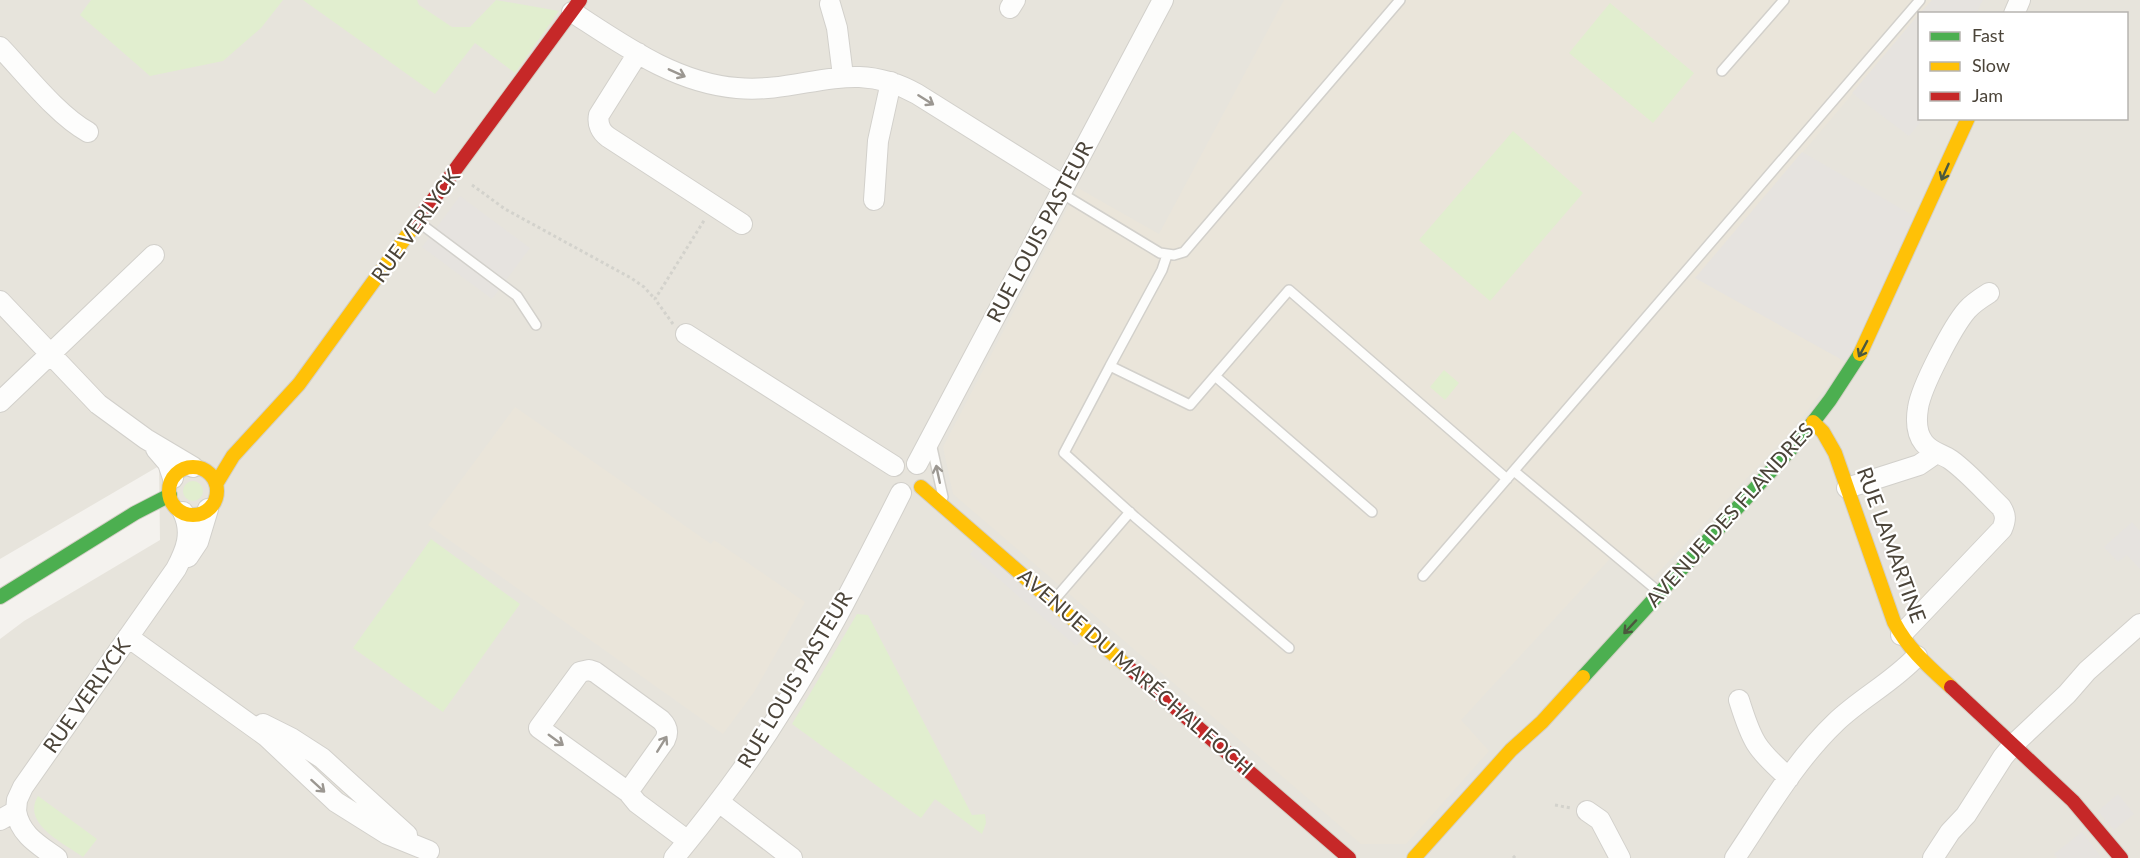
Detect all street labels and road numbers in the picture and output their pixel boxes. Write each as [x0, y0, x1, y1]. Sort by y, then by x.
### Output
street label: RUE LOUIS PASTEUR [980, 136, 1097, 326]
street label: RUE VERLYCK [365, 164, 464, 287]
street label: AVENUE DES FLANDRES [1640, 417, 1818, 611]
street label: RUE LAMARTINE [1853, 463, 1932, 626]
street label: AVENUE DU MARÉCHAL FOCH [1014, 562, 1258, 779]
street label: RUE LOUIS PASTEUR [731, 586, 857, 772]
street label: RUE VERLYCK [37, 633, 134, 757]

